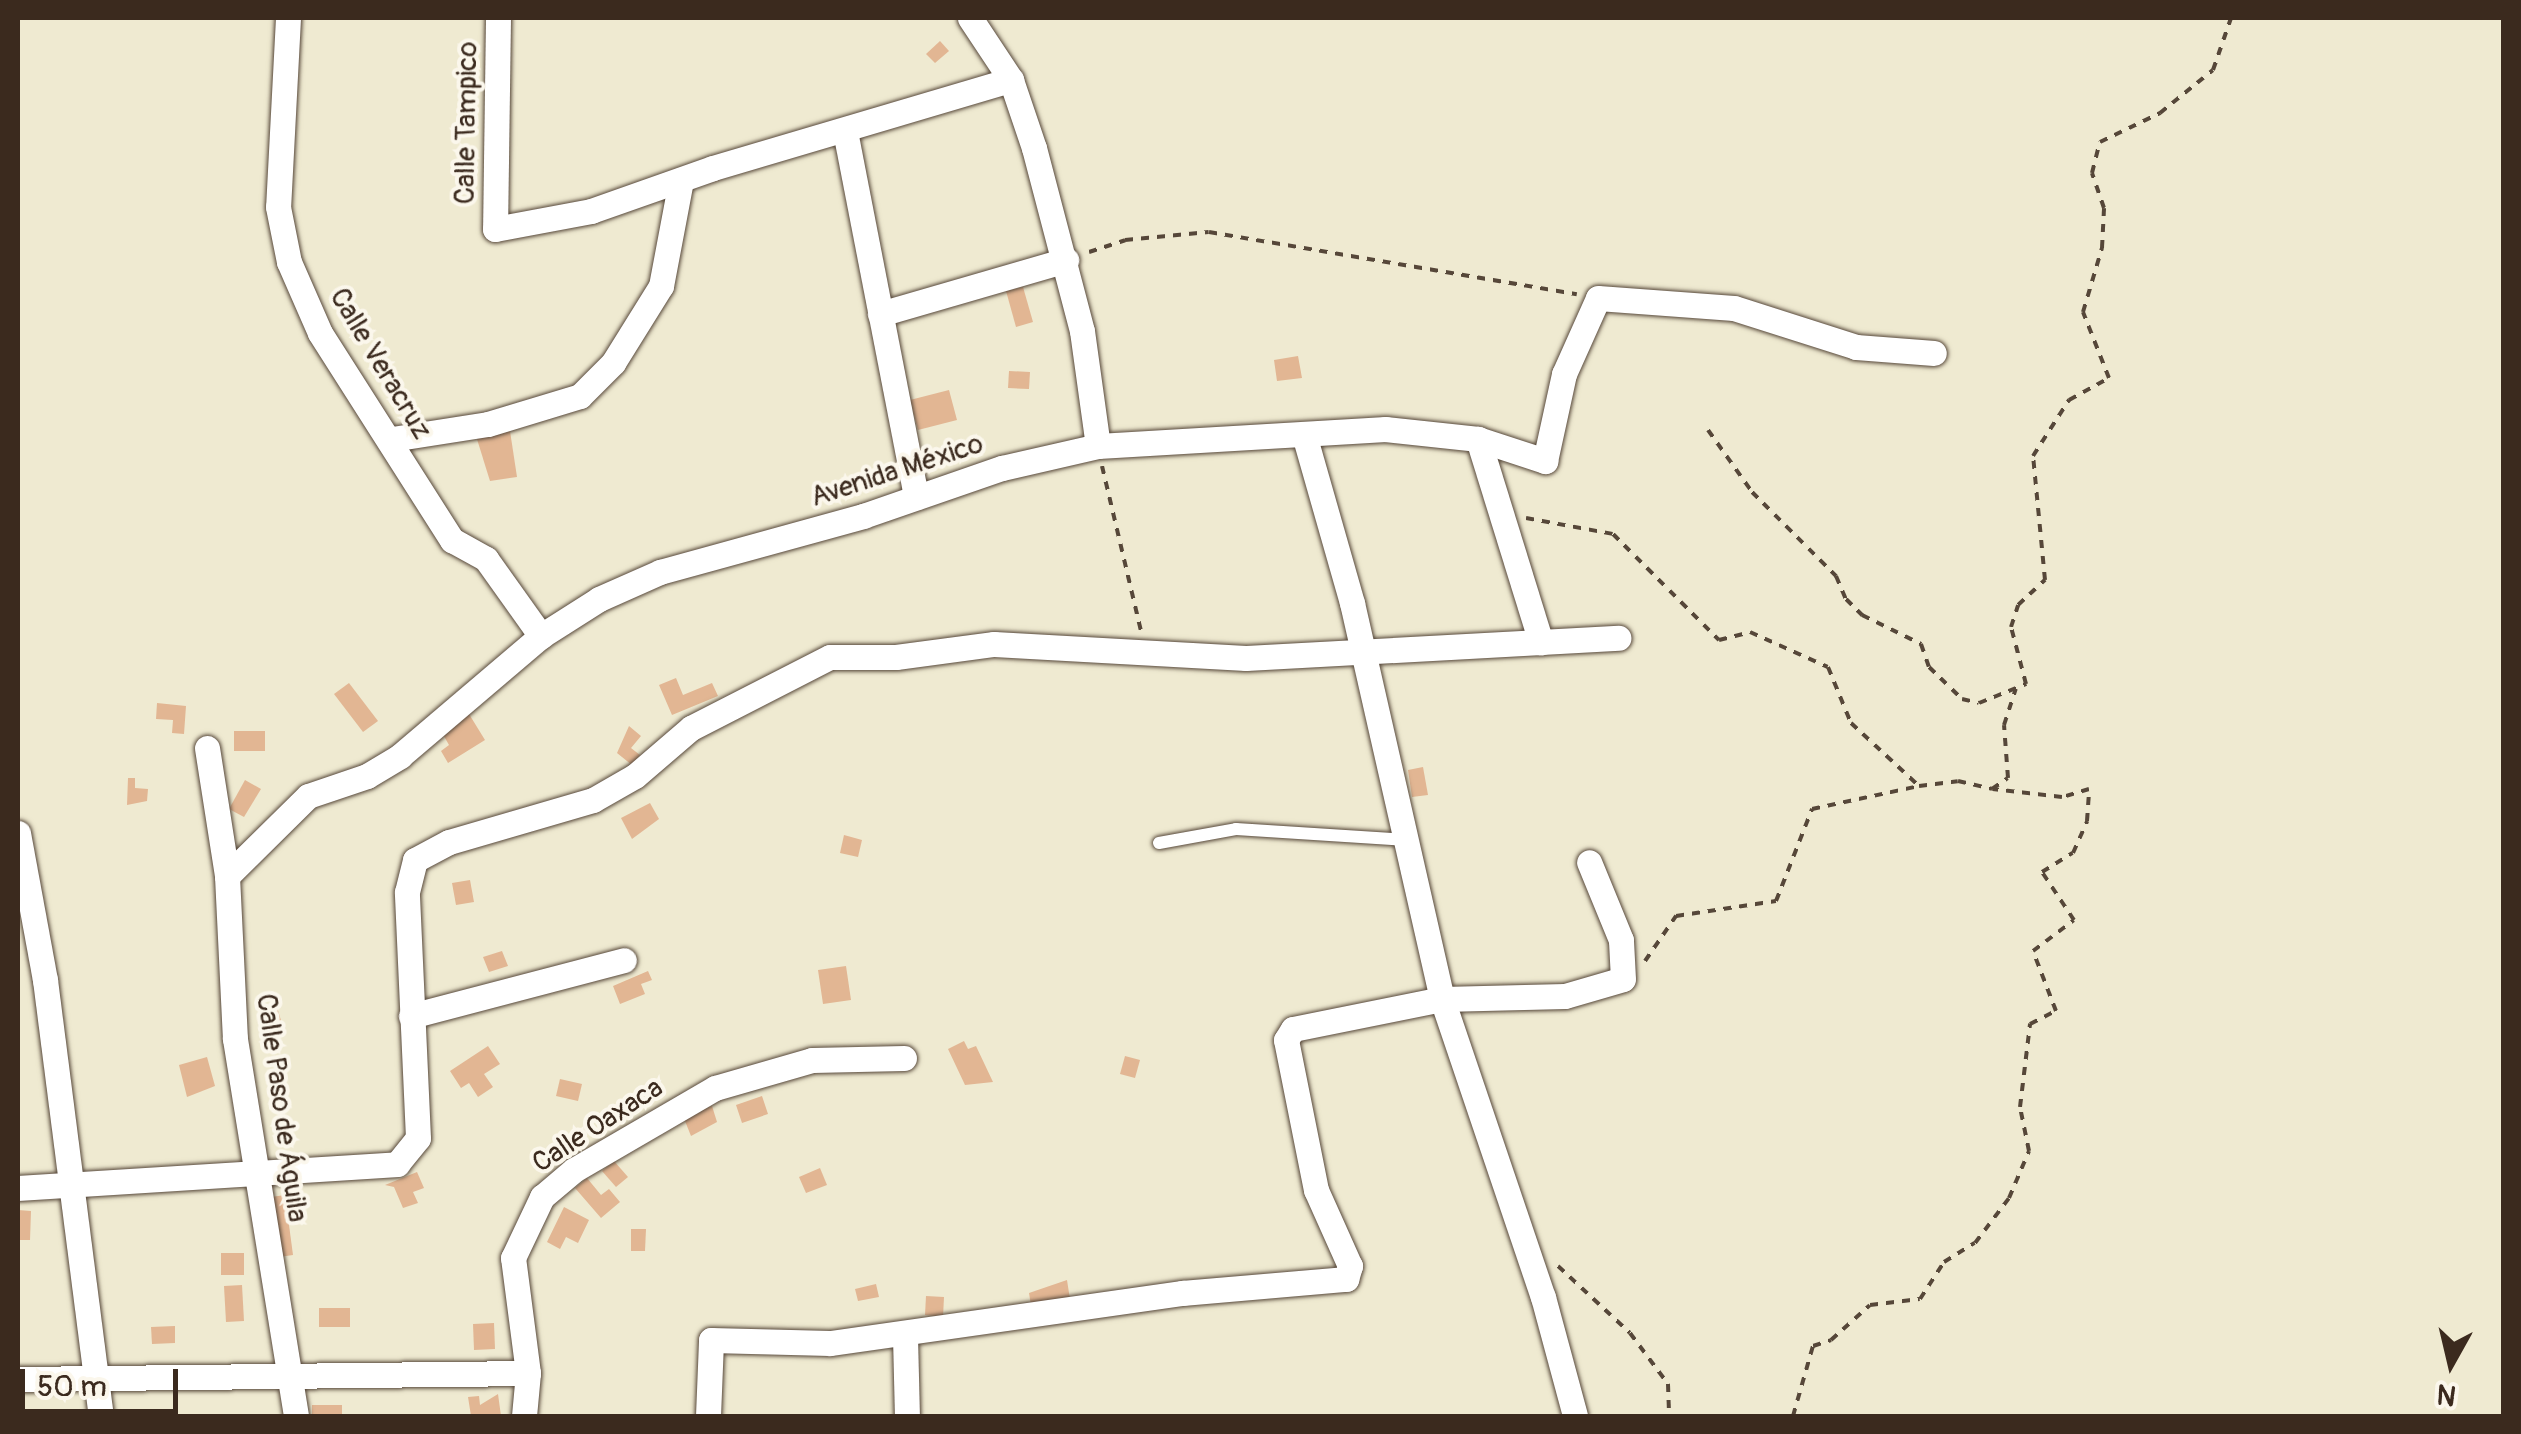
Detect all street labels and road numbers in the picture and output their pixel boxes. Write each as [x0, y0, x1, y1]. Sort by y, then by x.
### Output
street label: Calle Tampico [449, 41, 485, 205]
street label: Calle Veracruz [322, 282, 438, 446]
street label: Avenida México [807, 427, 987, 515]
street label: Calle Paso de Águila [248, 992, 314, 1224]
street label: Calle Oaxaca [527, 1071, 669, 1181]

